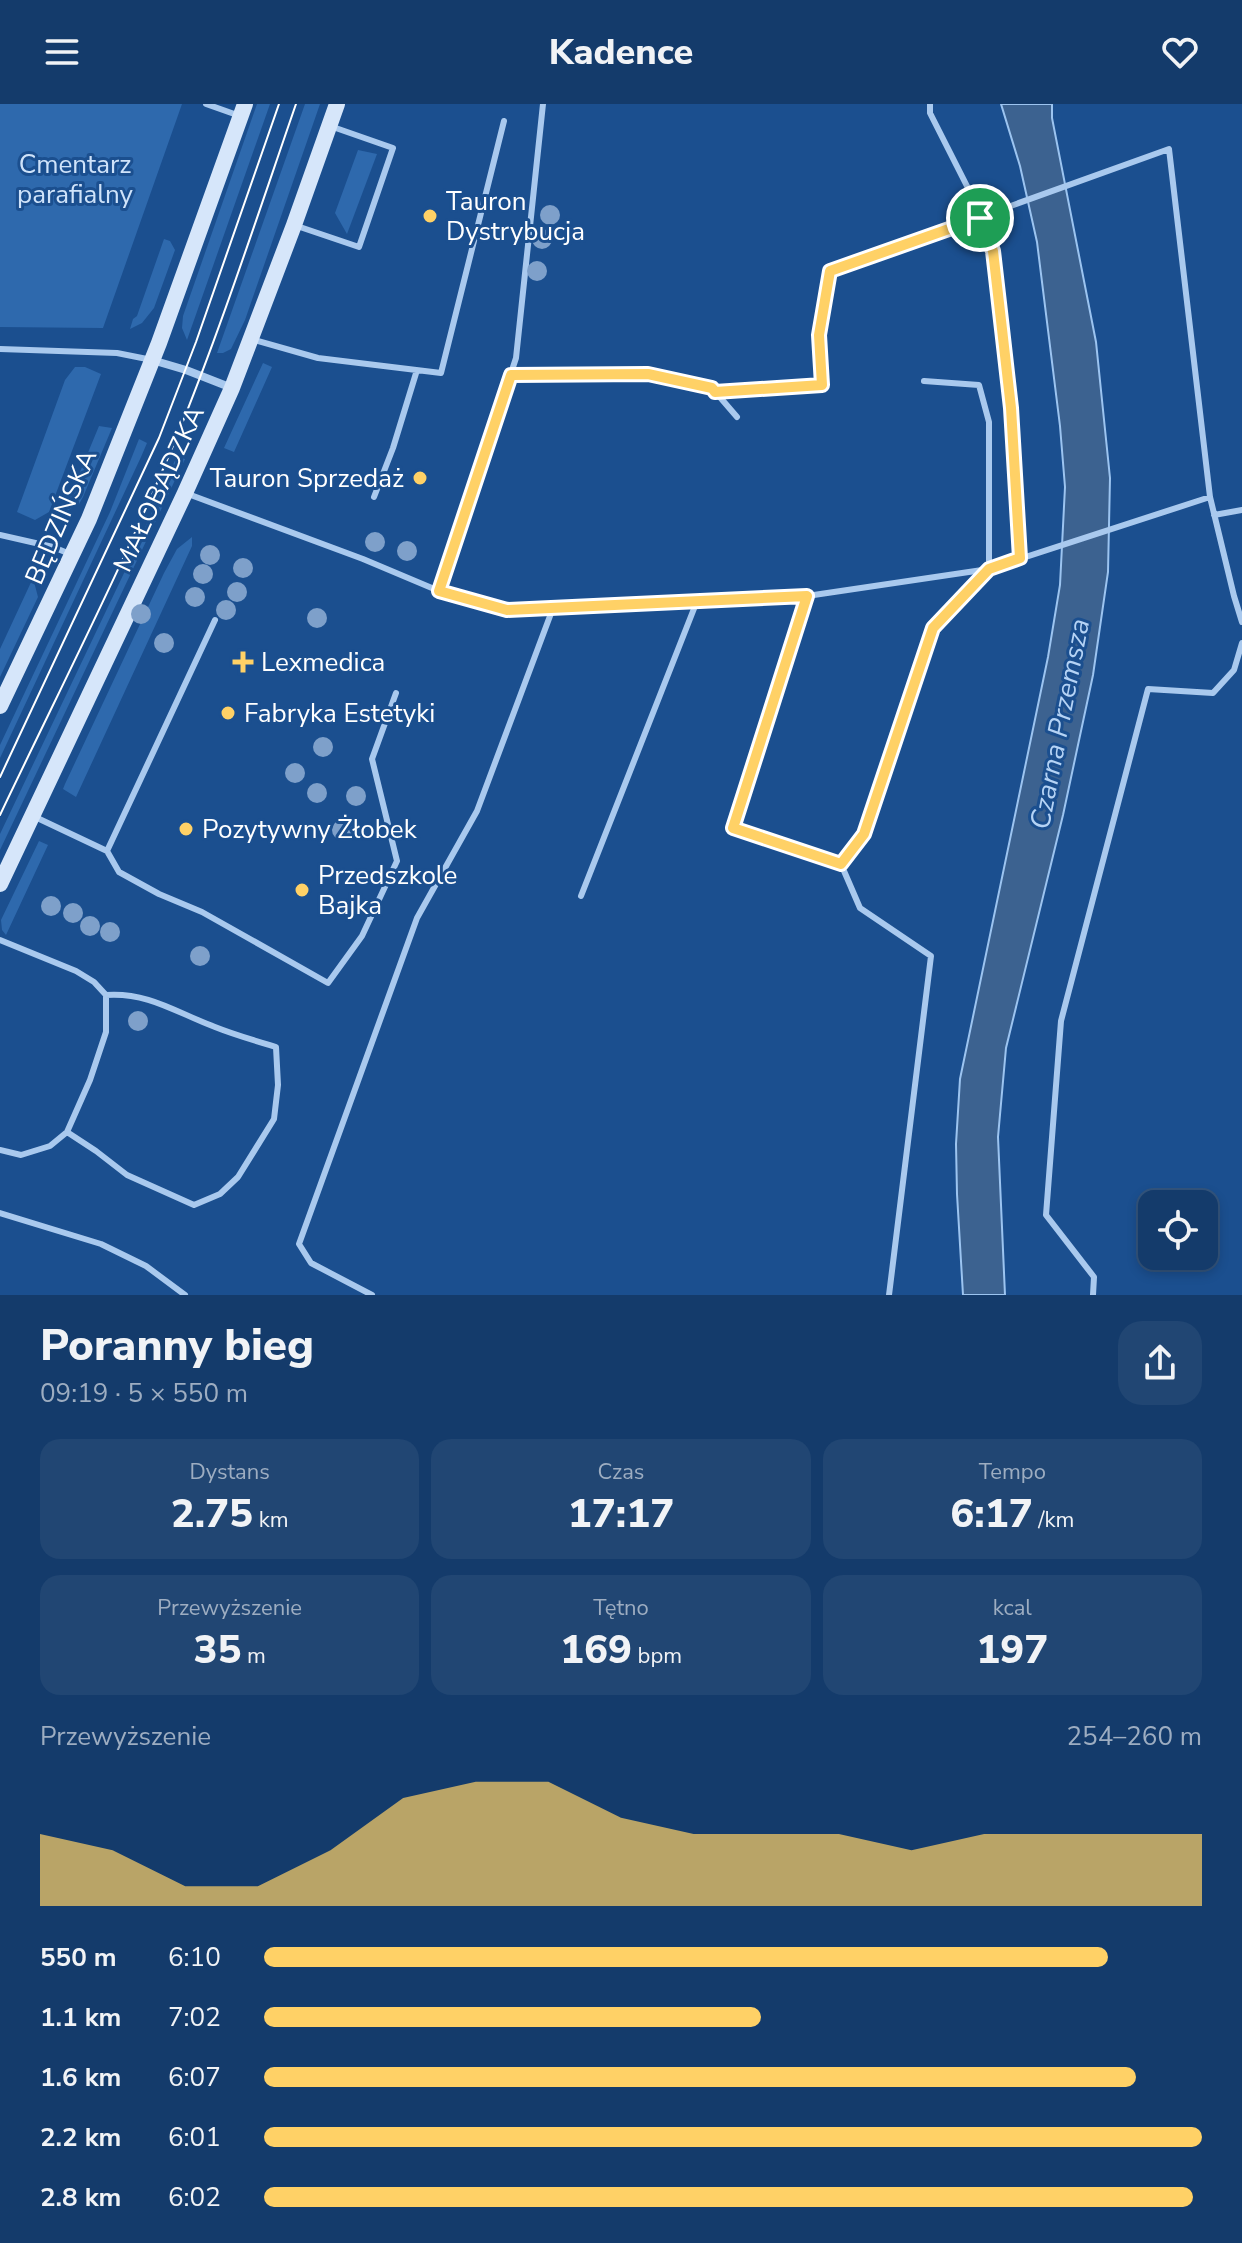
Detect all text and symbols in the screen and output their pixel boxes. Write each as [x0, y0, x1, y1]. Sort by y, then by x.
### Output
text: Kadence [549, 28, 693, 77]
icon: menu [40, 30, 84, 74]
icon: heart [1158, 30, 1202, 74]
park label: Cmentarz parafialny [17, 147, 134, 212]
place label: Tauron Dystrybucja [446, 184, 585, 249]
pin [946, 184, 1014, 252]
icon: arrive [958, 196, 1002, 240]
marker: Tauron Dystrybucja [421, 207, 439, 225]
street label: MAŁOBĄDZKA [105, 400, 213, 578]
street label: BĘDZIŃSKA [17, 444, 105, 590]
place label: Tauron Sprzedaż [210, 461, 404, 496]
marker: Tauron Sprzedaż [411, 469, 429, 487]
water label: Czarna Przemsza [1021, 615, 1099, 833]
place label: Lexmedica [261, 645, 385, 680]
marker: Lexmedica [232, 651, 254, 673]
place label: Fabryka Estetyki [244, 696, 435, 731]
marker: Fabryka Estetyki [219, 704, 237, 722]
place label: Pozytywny Żłobek [202, 812, 418, 847]
marker: Pozytywny Żłobek [177, 820, 195, 838]
place label: Przedszkole Bajka [318, 858, 457, 923]
marker: Przedszkole Bajka [293, 881, 311, 899]
map controls [1138, 1190, 1218, 1270]
button: locate [1138, 1190, 1218, 1270]
text: Poranny bieg [40, 1316, 314, 1376]
button: share [1118, 1321, 1202, 1405]
text: 09:19 · 5 × 550 m [40, 1376, 248, 1411]
text: Dystans [190, 1457, 270, 1487]
text: Czas [598, 1457, 644, 1487]
text: Tempo [979, 1457, 1046, 1487]
text: 2.75 [171, 1487, 253, 1541]
text: 17:17 [568, 1487, 674, 1541]
text: 6:17 [950, 1487, 1033, 1541]
text: km [253, 1505, 289, 1535]
text: /km [1033, 1505, 1074, 1535]
text: Przewyższenie [157, 1593, 302, 1623]
text: Tętno [593, 1593, 649, 1623]
text: kcal [993, 1593, 1032, 1623]
text: 35 [193, 1623, 241, 1677]
text: 169 [560, 1623, 632, 1677]
text: 197 [976, 1623, 1048, 1677]
text: m [241, 1641, 266, 1671]
text: bpm [632, 1641, 682, 1671]
text: Przewyższenie [40, 1719, 211, 1754]
text: 254–260 m [1066, 1719, 1202, 1754]
text: 550 m [40, 1940, 117, 1975]
text: 6:10 [168, 1940, 221, 1975]
text: 1.1 km [40, 2000, 121, 2035]
text: 7:02 [168, 2000, 221, 2035]
text: 1.6 km [40, 2060, 121, 2095]
text: 6:07 [168, 2060, 221, 2095]
text: 2.2 km [40, 2120, 121, 2155]
text: 6:01 [168, 2120, 221, 2155]
text: 2.8 km [40, 2180, 121, 2215]
text: 6:02 [168, 2180, 221, 2215]

